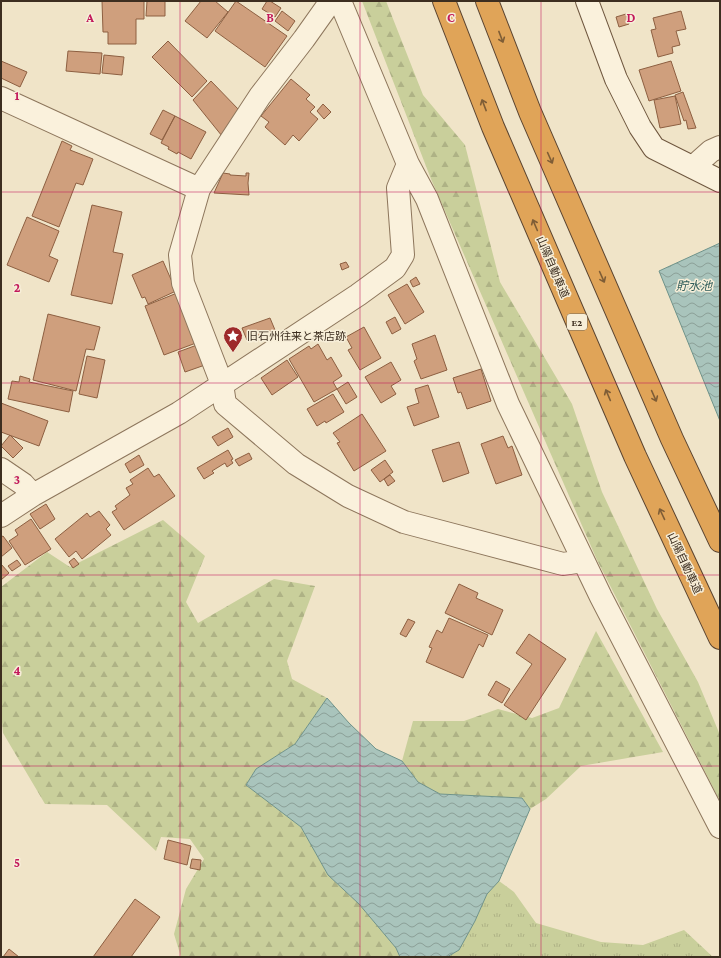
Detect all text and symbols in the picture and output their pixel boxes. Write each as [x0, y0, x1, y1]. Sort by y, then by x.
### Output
text: A [85, 10, 94, 25]
text: B [266, 10, 274, 25]
text: C [447, 10, 455, 25]
text: D [627, 10, 636, 25]
one-way arrow [498, 31, 506, 43]
text: 1 [15, 88, 20, 103]
one-way arrow [480, 99, 488, 111]
one-way arrow [547, 151, 554, 163]
one-way arrow [530, 219, 538, 231]
street label: 山陽自動車道 [535, 234, 571, 300]
one-way arrow [599, 271, 606, 283]
water label: 貯水池 [676, 279, 713, 293]
text: 2 [14, 280, 21, 295]
road number: E2 [567, 314, 587, 330]
place icon: 旧石州往来と茶店跡 [222, 325, 244, 353]
place label: 旧石州往来と茶店跡 [247, 330, 346, 342]
one-way arrow [604, 390, 612, 402]
one-way arrow [651, 390, 658, 402]
text: 3 [14, 472, 20, 487]
one-way arrow [658, 508, 665, 520]
street label: 山陽自動車道 [666, 531, 704, 595]
text: 4 [13, 663, 21, 678]
text: 5 [14, 855, 20, 870]

